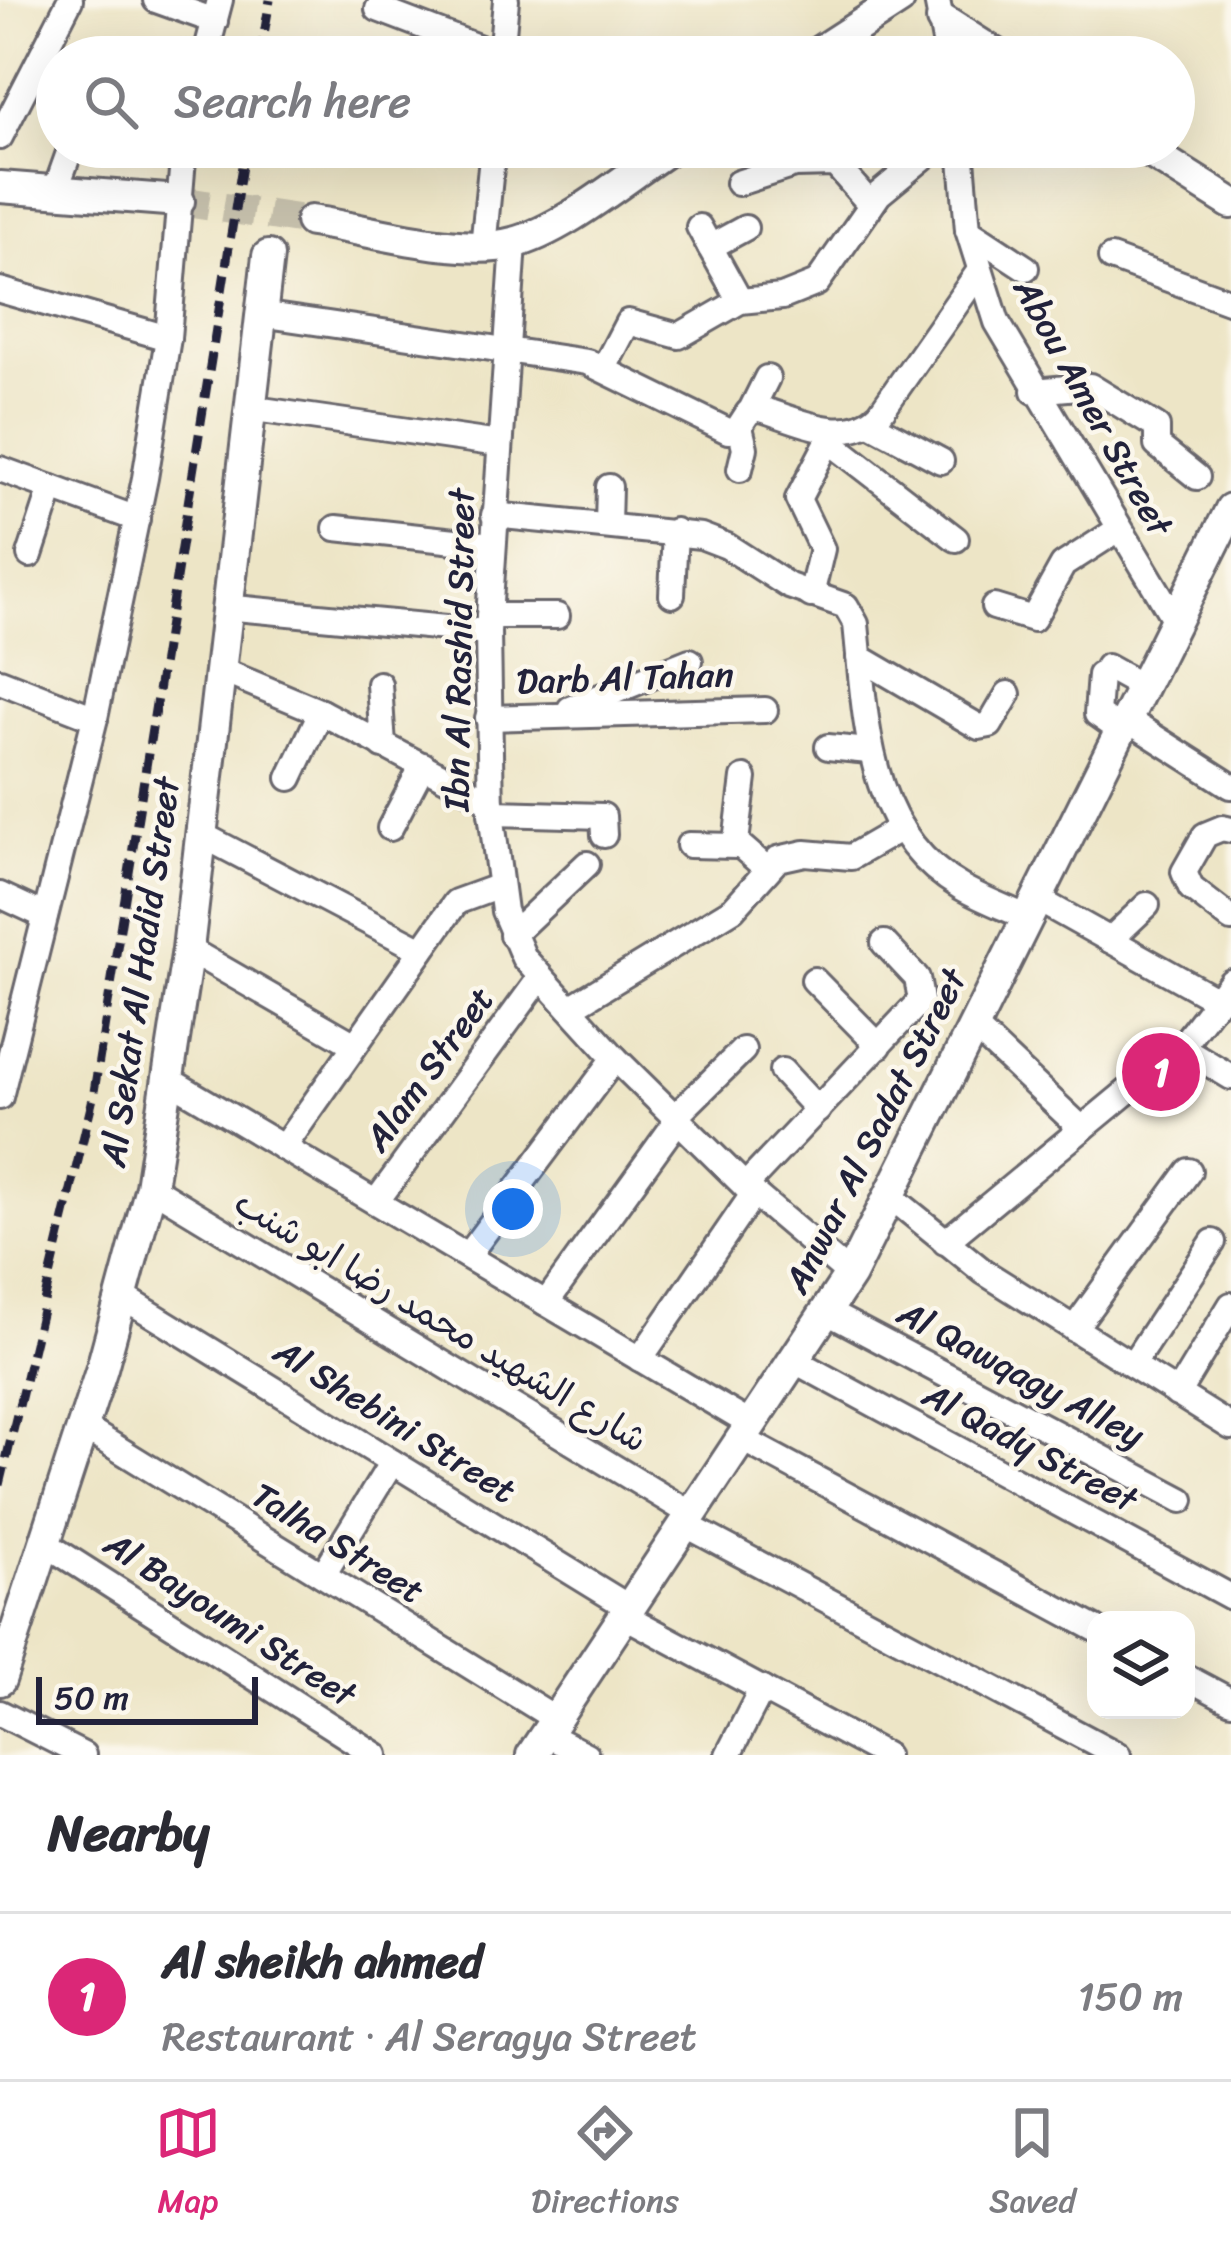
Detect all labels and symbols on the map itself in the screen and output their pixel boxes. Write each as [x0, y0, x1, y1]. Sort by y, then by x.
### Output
street label: Abou Amer Street [995, 265, 1191, 550]
street label: Ibn Al Rashid Street [424, 487, 494, 813]
street label: Darb Al Tahan [515, 642, 735, 714]
street label: Al Sekat Al Hadid Street [81, 772, 199, 1172]
street label: Anwar Al Sadat Street [765, 956, 985, 1306]
street label: Alam Street [346, 972, 511, 1166]
pin: 1 [1122, 1027, 1200, 1117]
street label: شارع الشهيد محمد رضا ابو شنب [221, 1172, 661, 1470]
your location [483, 1179, 543, 1239]
street label: Al Qawqagy Alley [885, 1281, 1157, 1466]
street label: Al Shebini Street [260, 1320, 529, 1522]
street label: Al Qady Street [910, 1363, 1151, 1531]
street label: Talha Street [238, 1464, 438, 1622]
street label: Al Bayoumi Street [90, 1512, 371, 1726]
scale bar [36, 1671, 258, 1724]

